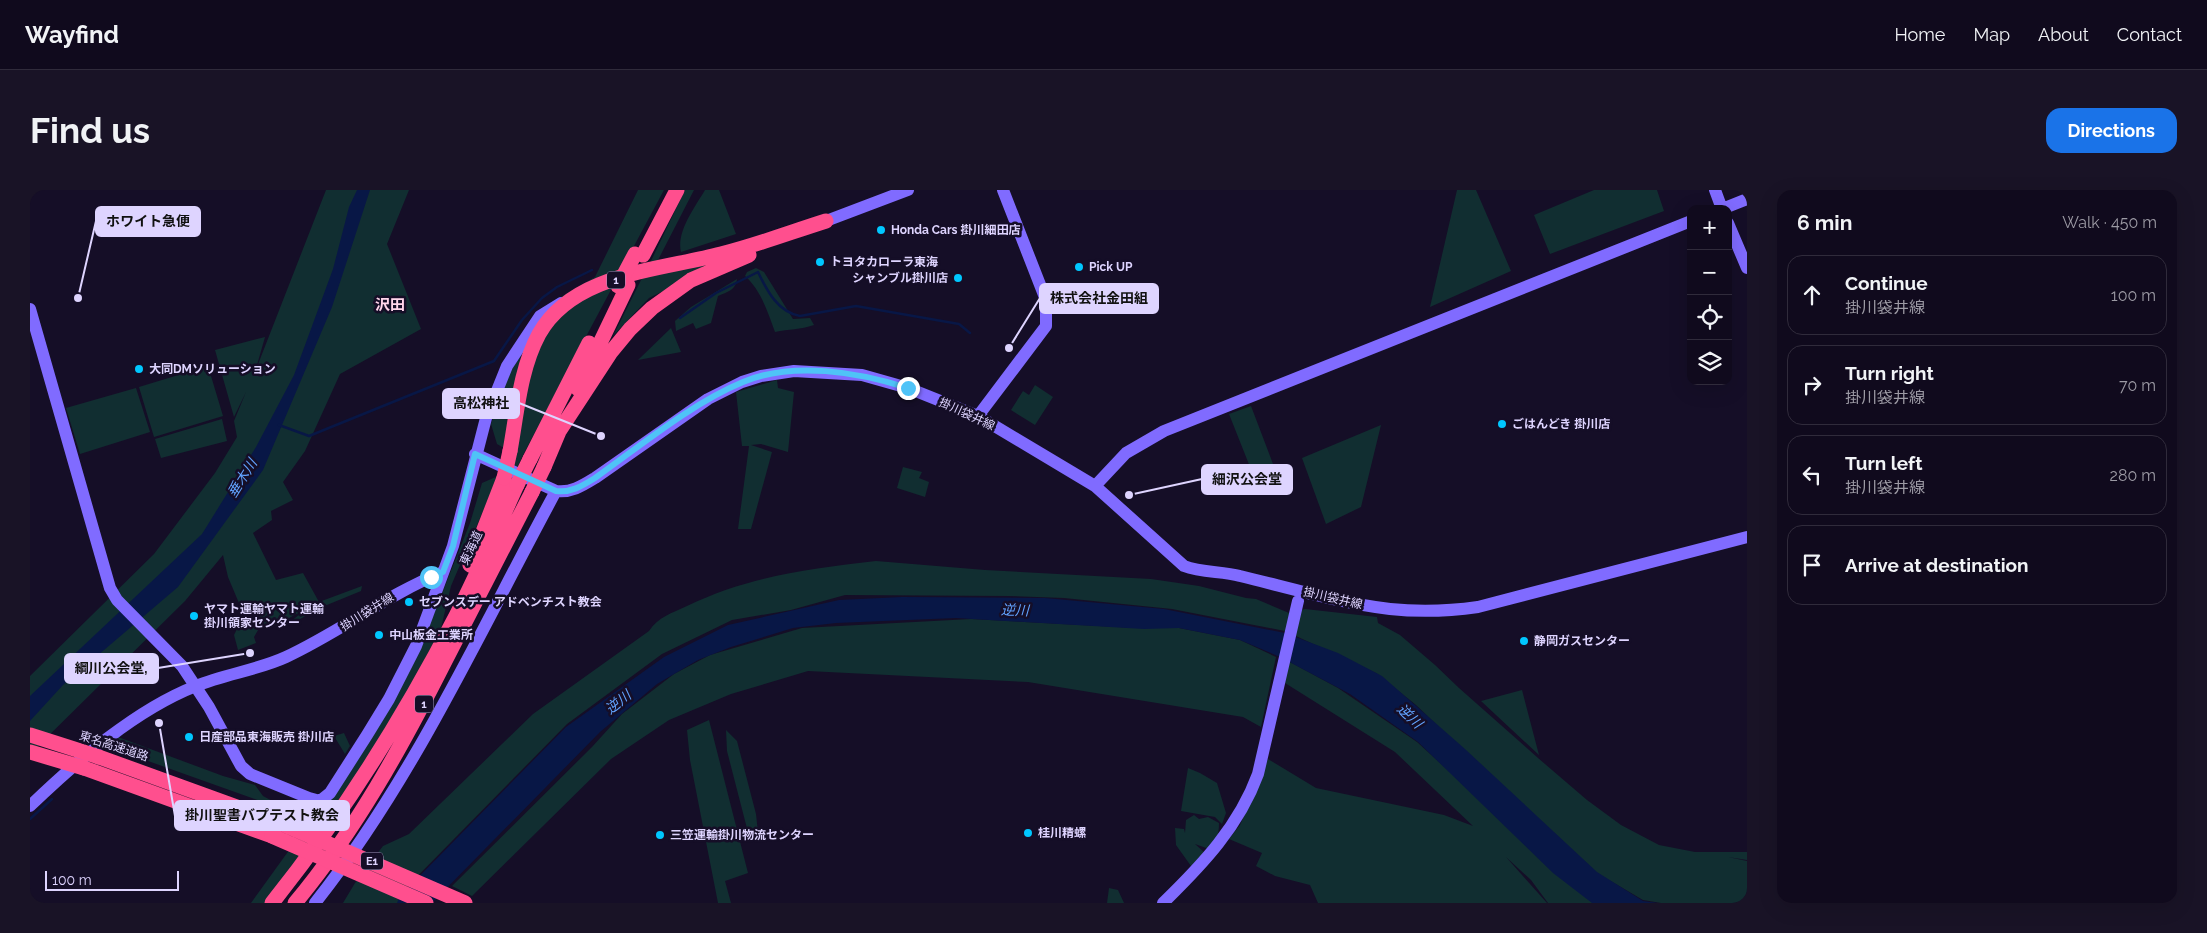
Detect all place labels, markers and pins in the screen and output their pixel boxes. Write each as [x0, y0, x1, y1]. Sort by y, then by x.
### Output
callout: ホワイト急便 [96, 207, 200, 236]
place label: Honda Cars 掛川細田店 [891, 223, 1020, 237]
marker: Honda Cars 掛川細田店 [875, 224, 887, 236]
place label: トヨタカローラ東海 [830, 255, 938, 269]
marker: トヨタカローラ東海 [814, 256, 826, 268]
place label: Pick UP [1089, 260, 1133, 274]
marker: Pick UP [1073, 261, 1085, 273]
place label: シャンブル掛川店 [852, 271, 948, 285]
marker: シャンブル掛川店 [952, 272, 964, 284]
callout: 株式会社金田組 [1040, 284, 1158, 313]
place label: 大同DMソリューション [149, 362, 276, 376]
marker: 大同DMソリューション [133, 363, 145, 375]
callout: 高松神社 [443, 389, 519, 418]
place label: ごはんどき 掛川店 [1512, 417, 1610, 431]
marker: ごはんどき 掛川店 [1496, 418, 1508, 430]
callout: 細沢公会堂 [1202, 465, 1292, 494]
place label: セブンスデー アドベンチスト教会 [419, 595, 602, 609]
marker: セブンスデー アドベンチスト教会 [403, 596, 415, 608]
place label: ヤマト運輸ヤマト運輸 掛川領家センター [204, 602, 324, 630]
marker: ヤマト運輸ヤマト運輸 掛川領家センター [188, 610, 200, 622]
place label: 中山板金工業所 [389, 628, 473, 642]
marker: 中山板金工業所 [373, 629, 385, 641]
place label: 静岡ガスセンター [1534, 634, 1630, 648]
marker: 静岡ガスセンター [1518, 635, 1530, 647]
callout: 綱川公会堂, [65, 654, 158, 683]
place label: 日産部品東海販売 掛川店 [199, 730, 334, 744]
marker: 日産部品東海販売 掛川店 [183, 731, 195, 743]
callout: 掛川聖書バプテスト教会 [175, 801, 349, 830]
place label: 桂川精螺 [1038, 826, 1086, 840]
marker: 桂川精螺 [1022, 827, 1034, 839]
place label: 三笠運輸掛川物流センター [670, 828, 814, 842]
marker: 三笠運輸掛川物流センター [654, 829, 666, 841]

